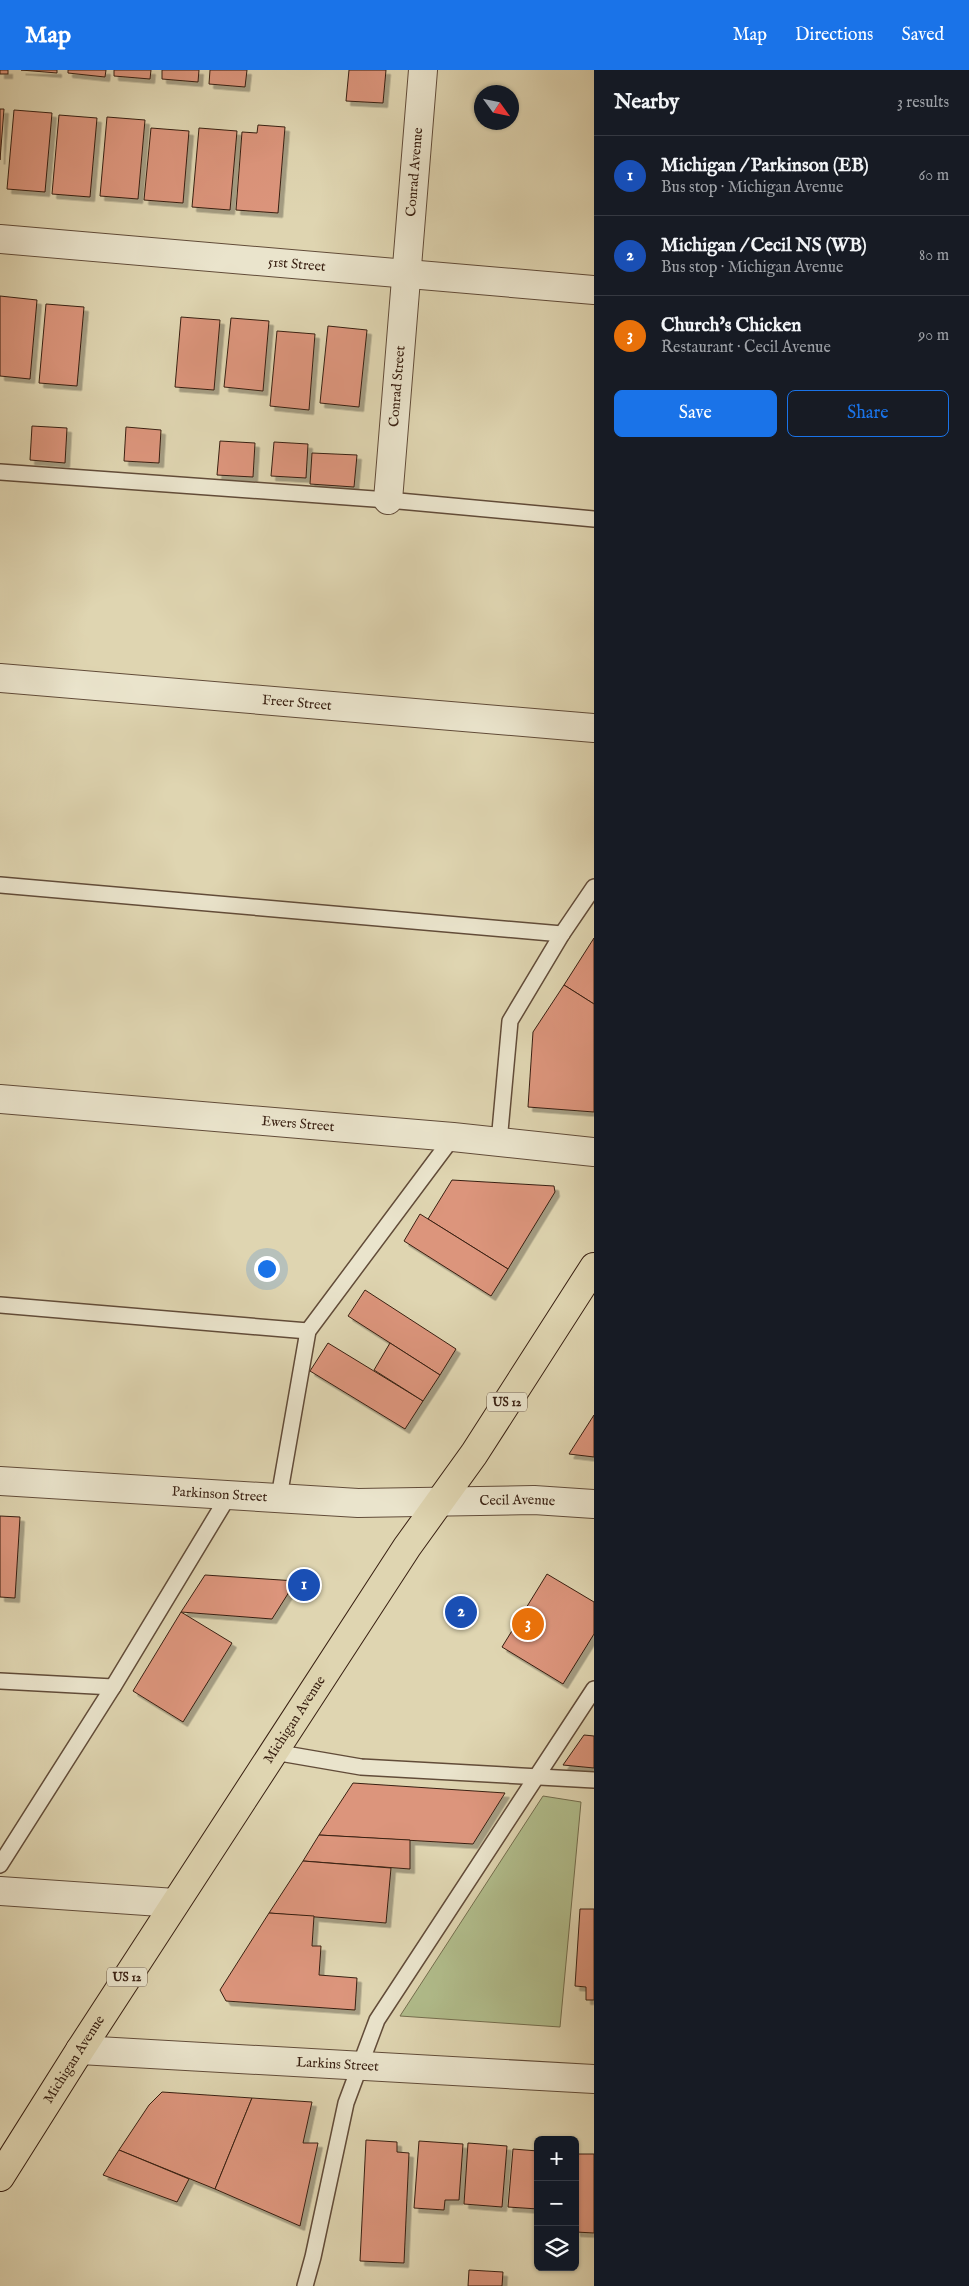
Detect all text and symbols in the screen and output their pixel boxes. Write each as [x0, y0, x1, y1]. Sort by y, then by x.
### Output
text: Map [25, 20, 71, 51]
text: Map [733, 24, 767, 47]
text: Directions [795, 24, 873, 47]
text: Saved [901, 24, 944, 47]
north arrow [474, 85, 519, 130]
text: Nearby [614, 89, 679, 116]
text: 3 results [897, 93, 949, 113]
street label: Conrad Avenue [402, 126, 427, 217]
text: Michigan / Parkinson (EB) [661, 154, 869, 178]
text: 1 [627, 166, 633, 186]
text: 60 m [919, 166, 949, 186]
text: Bus stop · Michigan Avenue [661, 178, 843, 198]
text: Michigan / Cecil NS (WB) [661, 234, 867, 258]
text: 2 [626, 246, 634, 266]
text: 80 m [919, 246, 949, 266]
street label: 51st Street [267, 253, 327, 276]
text: Bus stop · Michigan Avenue [661, 258, 843, 278]
text: Church's Chicken [661, 314, 801, 338]
text: 3 [627, 326, 633, 346]
text: 90 m [918, 326, 949, 346]
text: Restaurant · Cecil Avenue [661, 338, 831, 358]
street label: Conrad Street [385, 345, 410, 428]
button: Save [614, 390, 777, 437]
button: Share [787, 390, 949, 437]
street label: Freer Street [261, 691, 333, 715]
street label: Ewers Street [261, 1112, 335, 1136]
your location [254, 1256, 280, 1282]
road number: US 12 [487, 1392, 527, 1411]
street label: Parkinson Street [171, 1483, 268, 1506]
street label: Cecil Avenue [479, 1491, 556, 1510]
pin: 1 [288, 1566, 320, 1604]
pin: 2 [445, 1593, 477, 1631]
pin: 3 [512, 1605, 544, 1643]
street label: Michigan Avenue [260, 1672, 330, 1767]
road number: US 12 [107, 1968, 147, 1986]
street label: Michigan Avenue [40, 2012, 109, 2107]
street label: Larkins Street [296, 2053, 380, 2076]
map controls [534, 2136, 579, 2271]
button: + [534, 2136, 579, 2181]
button: − [534, 2181, 579, 2226]
button: layers [534, 2226, 579, 2271]

